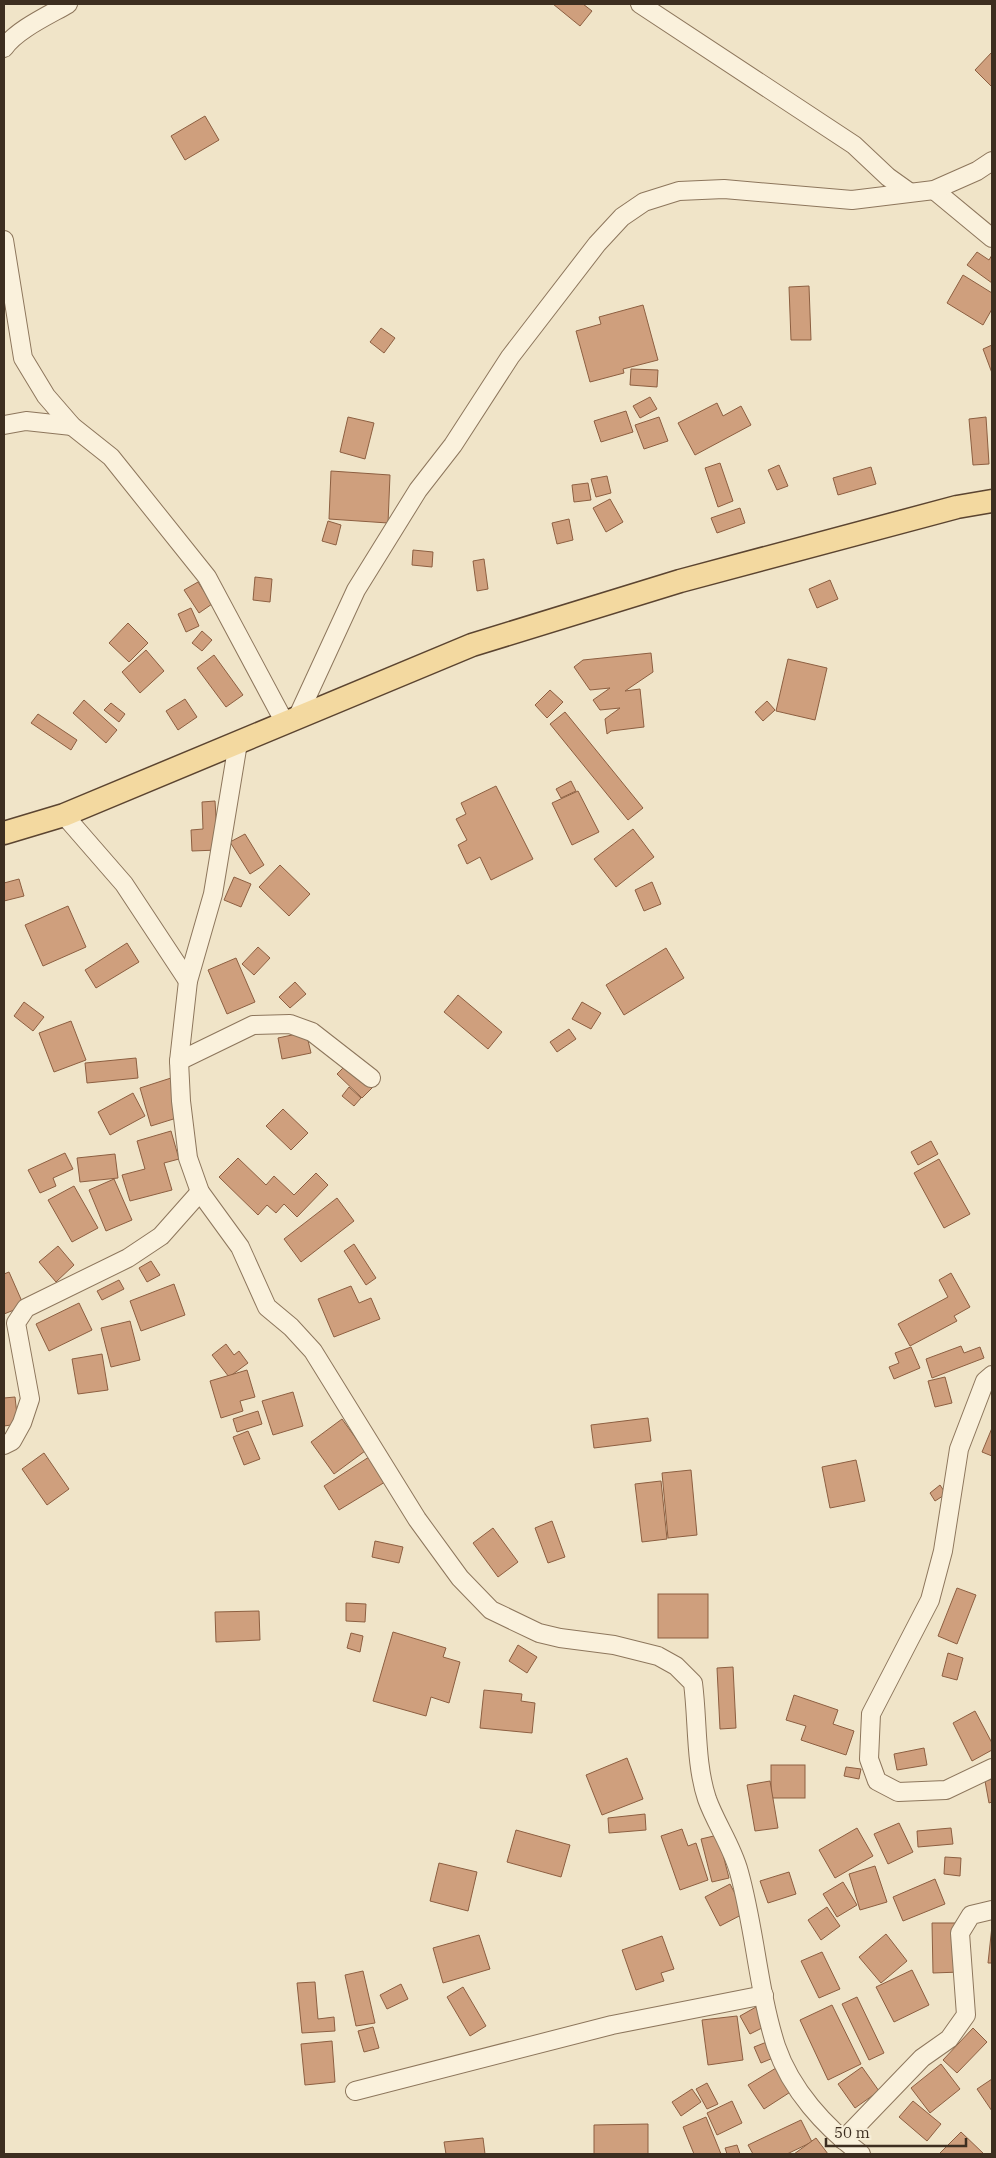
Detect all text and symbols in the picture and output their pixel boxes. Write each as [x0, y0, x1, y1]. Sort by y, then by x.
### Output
scale bar [826, 2116, 966, 2148]
text: 50 m [834, 2123, 870, 2142]

